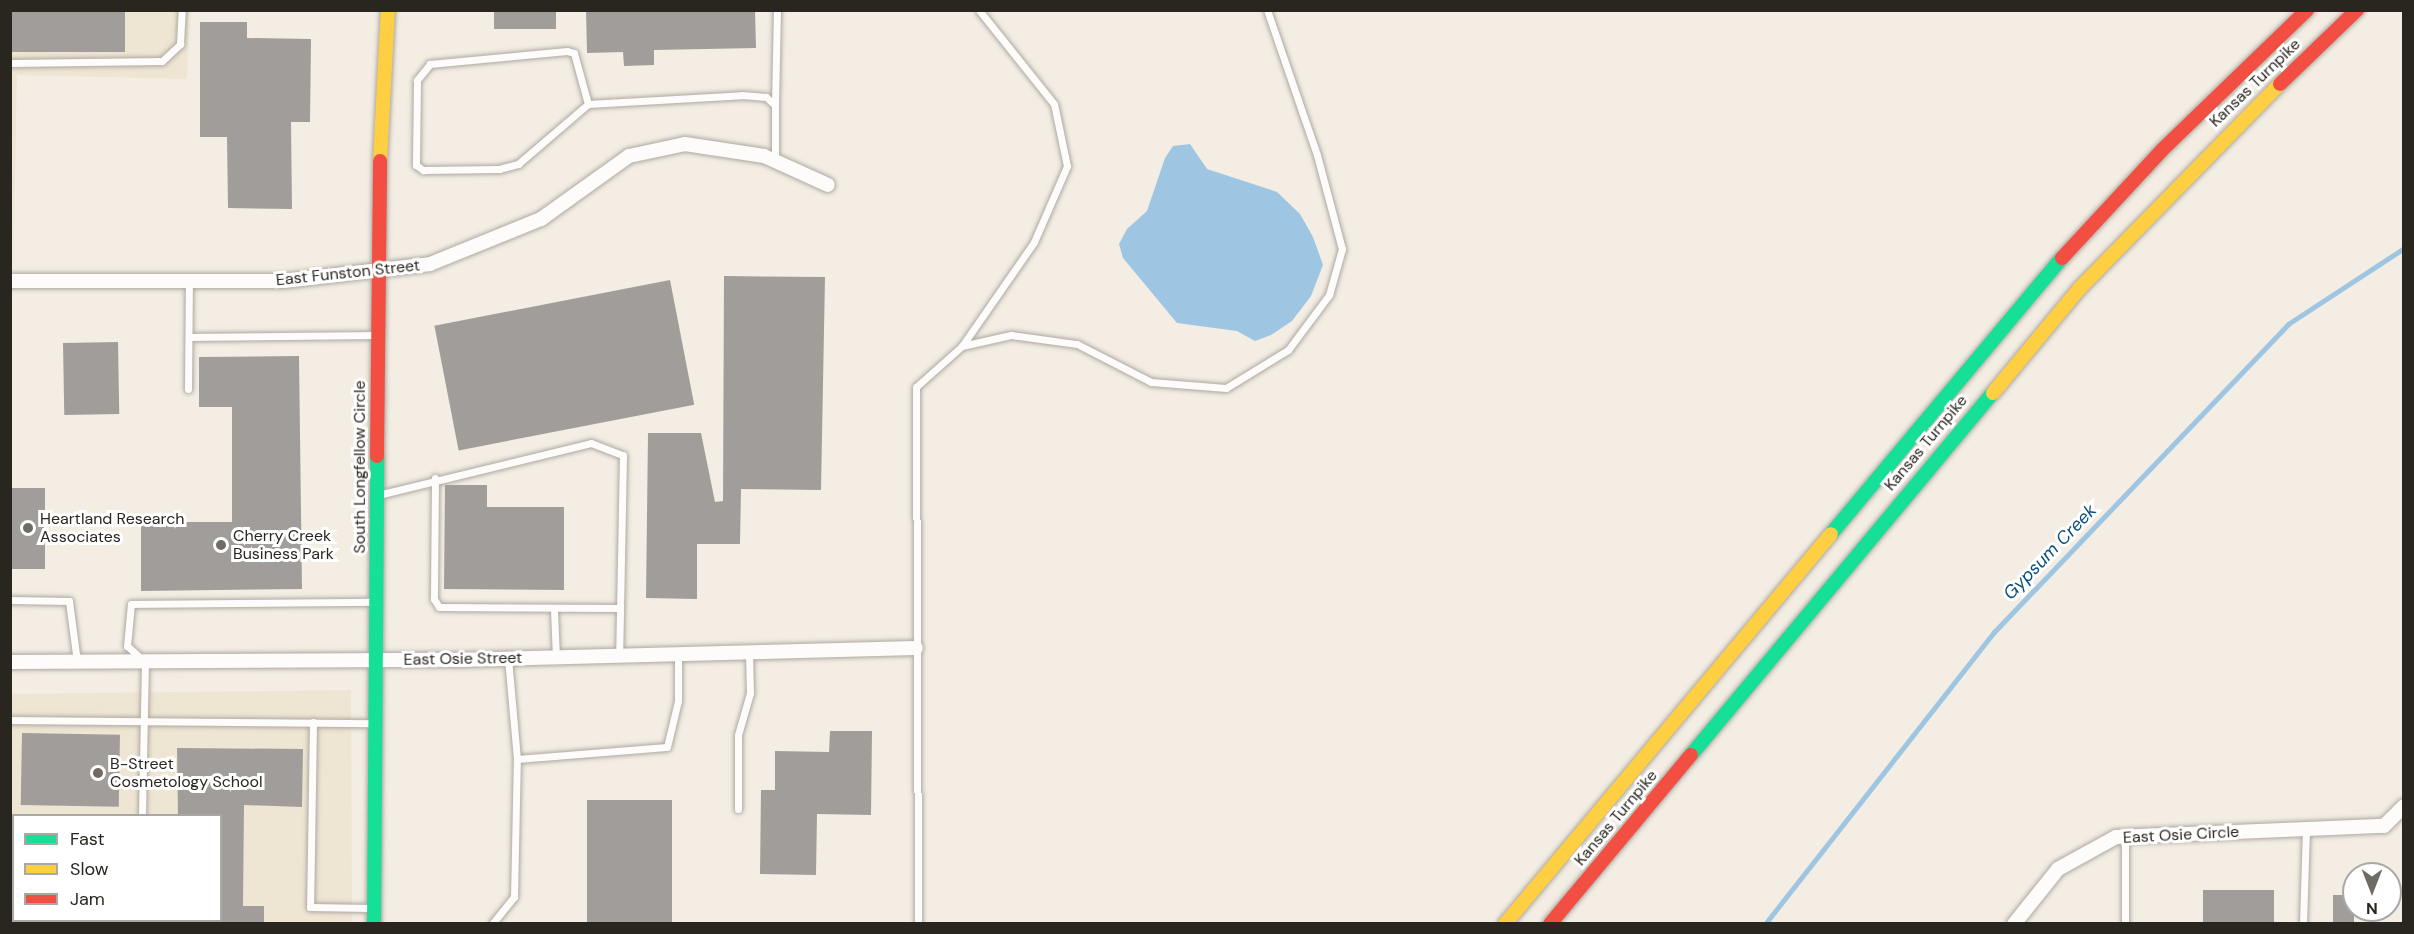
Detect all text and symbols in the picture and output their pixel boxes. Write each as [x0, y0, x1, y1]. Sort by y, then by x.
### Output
street label: Kansas Turnpike [2206, 35, 2304, 131]
street label: East Funston Street [275, 256, 421, 290]
street label: South Longfellow Circle [350, 380, 370, 554]
street label: Kansas Turnpike [1880, 391, 1972, 495]
water label: Gypsum Creek [1999, 500, 2101, 604]
place label: Heartland Research Associates [40, 509, 185, 547]
marker: Heartland Research Associates [21, 521, 35, 535]
place label: Cherry Creek Business Park [233, 526, 334, 564]
marker: Cherry Creek Business Park [214, 538, 228, 552]
street label: East Osie Street [403, 648, 523, 670]
place label: B-Street Cosmetology School [110, 754, 263, 792]
marker: B-Street Cosmetology School [91, 766, 105, 780]
street label: Kansas Turnpike [1570, 766, 1662, 870]
legend [12, 814, 222, 922]
street label: East Osie Circle [2122, 822, 2240, 848]
text: Fast [70, 827, 105, 851]
text: Slow [70, 857, 109, 881]
north arrow [2342, 862, 2402, 922]
text: Jam [70, 887, 105, 911]
text: N [2366, 898, 2378, 919]

